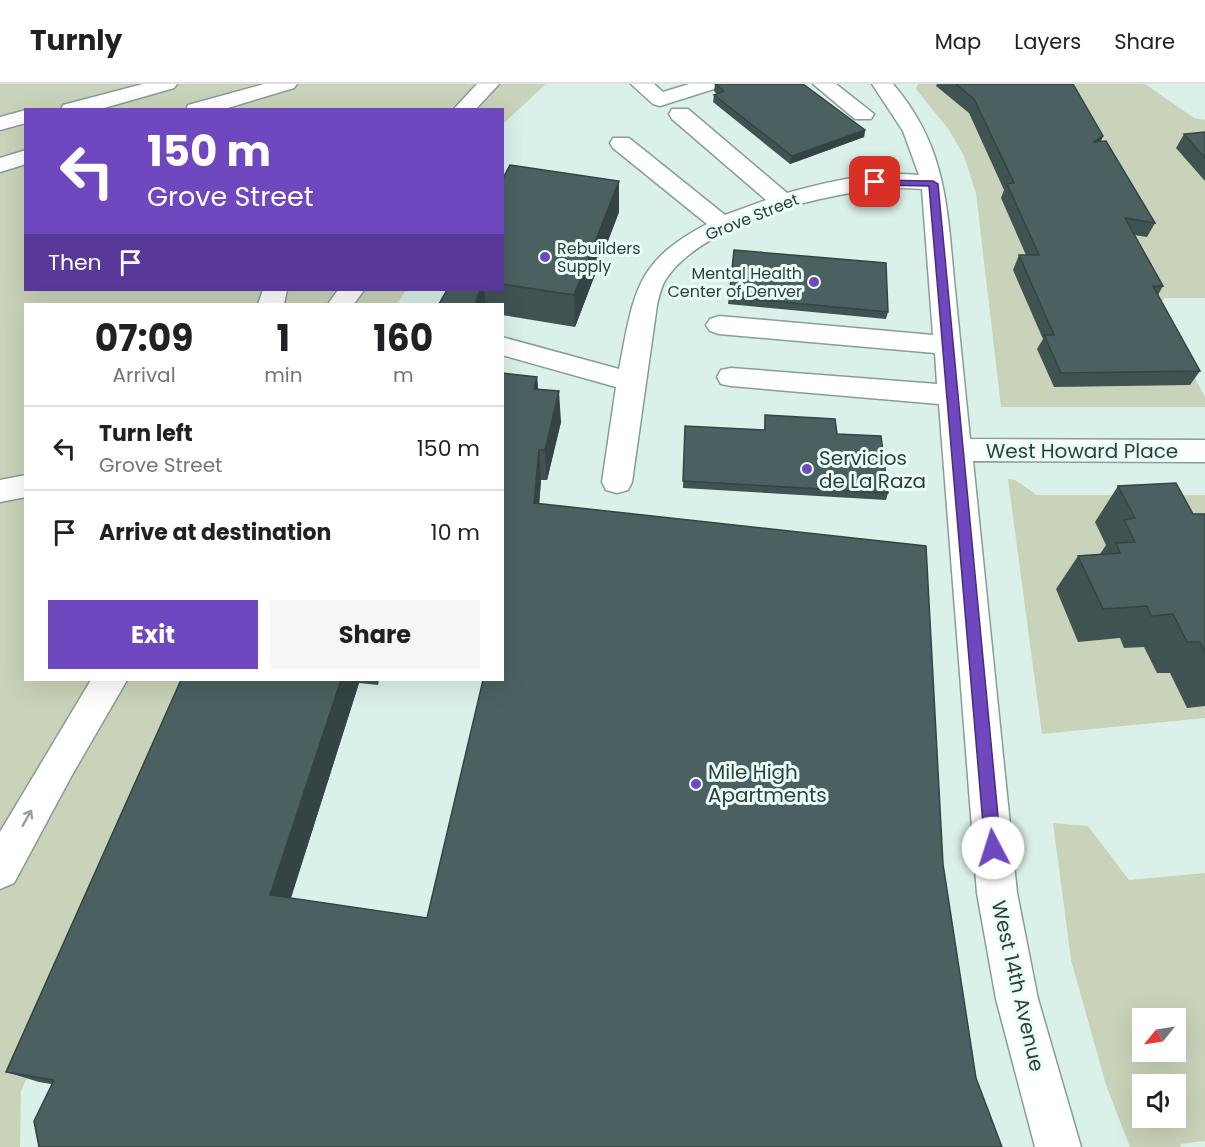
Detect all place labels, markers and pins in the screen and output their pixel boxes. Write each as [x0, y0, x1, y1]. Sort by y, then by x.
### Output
pin [849, 156, 900, 207]
place label: Rebuilders Supply [557, 237, 641, 278]
marker: Rebuilders Supply [538, 250, 552, 264]
place label: Mental Health Center of Denver [667, 262, 802, 303]
marker: Mental Health Center of Denver [807, 275, 821, 289]
place label: Servicios de La Raza [819, 444, 926, 495]
marker: Servicios de La Raza [800, 462, 814, 476]
place label: Mile High Apartments [708, 758, 827, 809]
marker: Mile High Apartments [689, 777, 703, 791]

